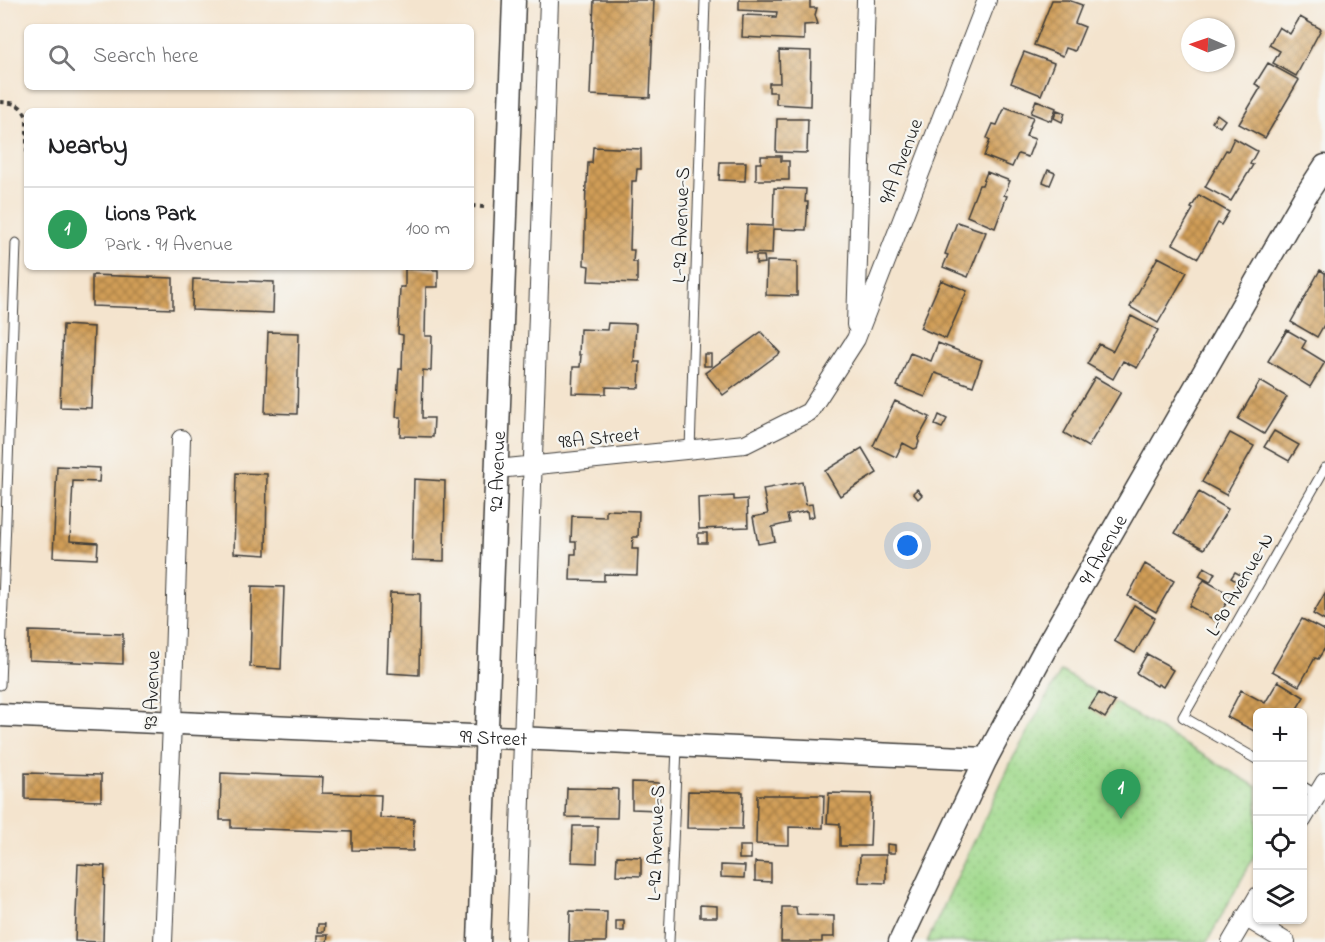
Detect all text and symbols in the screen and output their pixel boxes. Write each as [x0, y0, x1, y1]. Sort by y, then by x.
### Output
north arrow [1181, 18, 1235, 72]
search box [24, 24, 474, 90]
icon: search [45, 41, 78, 74]
text: Search here [93, 41, 198, 73]
street label: 91A Avenue [873, 115, 932, 209]
text: Nearby [48, 128, 127, 166]
street label: L-92 Avenue-S [666, 166, 699, 284]
text: Lions Park [105, 199, 196, 231]
text: 1 [64, 215, 71, 244]
text: 100 m [406, 215, 450, 244]
text: Park · 91 Avenue [105, 231, 233, 260]
street label: 98A Street [557, 421, 641, 458]
street label: 92 Avenue [483, 430, 515, 512]
street label: 91 Avenue [1073, 510, 1136, 591]
street label: L-90 Avenue-N [1200, 528, 1283, 642]
your location [893, 531, 922, 560]
street label: 93 Avenue [138, 650, 169, 730]
map controls [1253, 708, 1307, 924]
button: + [1253, 708, 1307, 762]
street label: 99 Street [459, 724, 528, 756]
button: − [1253, 762, 1307, 816]
pin: 1 [1102, 770, 1140, 819]
street label: L-92 Avenue-S [641, 784, 674, 902]
button: locate [1253, 816, 1307, 870]
button: layers [1253, 870, 1307, 924]

